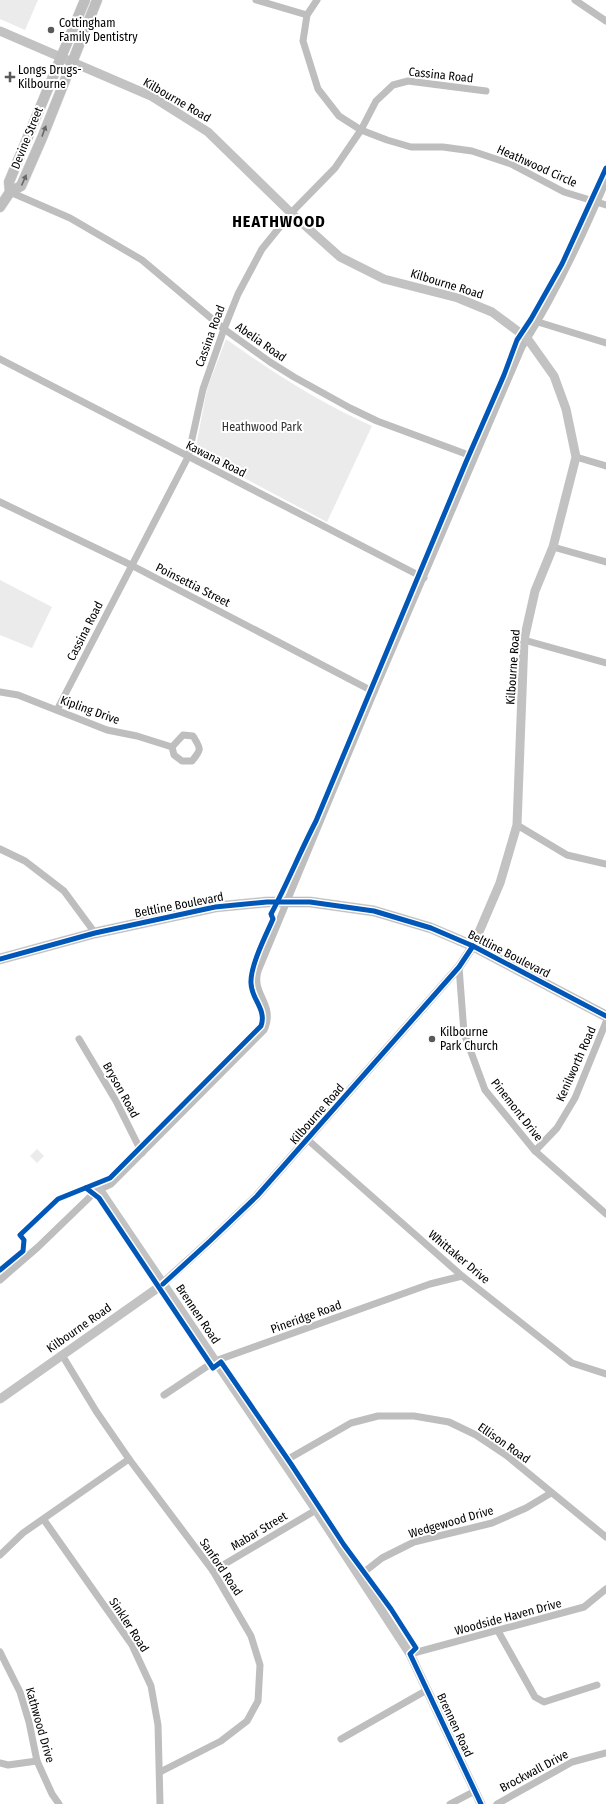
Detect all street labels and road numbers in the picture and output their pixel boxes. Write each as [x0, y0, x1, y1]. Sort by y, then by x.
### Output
street label: Cassina Road [408, 65, 474, 85]
street label: Kilbourne Road [141, 75, 213, 125]
street label: Devine Street [8, 105, 46, 171]
street label: Heathwood Circle [495, 142, 579, 190]
street label: Kilbourne Road [409, 266, 485, 302]
street label: Cassina Road [192, 303, 228, 369]
street label: Abelia Road [233, 320, 289, 364]
street label: Kawana Road [184, 438, 248, 480]
street label: Poinsettia Street [153, 560, 233, 610]
street label: Cassina Road [64, 599, 106, 663]
street label: Kilbourne Road [503, 629, 523, 705]
street label: Kipling Drive [58, 693, 122, 727]
street label: Beltline Boulevard [133, 890, 225, 920]
street label: Beltline Boulevard [466, 927, 552, 981]
street label: Kenilworth Road [553, 1024, 599, 1104]
street label: Bryson Road [100, 1060, 142, 1120]
street label: Pinemont Drive [488, 1076, 546, 1144]
street label: Kilbourne Road [287, 1081, 347, 1147]
street label: Whittaker Drive [425, 1227, 493, 1287]
street label: Brennen Road [173, 1282, 223, 1346]
street label: Pineridge Road [269, 1298, 343, 1336]
street label: Kilbourne Road [44, 1301, 114, 1355]
street label: Ellison Road [475, 1420, 533, 1466]
street label: Wedgewood Drive [407, 1503, 495, 1541]
street label: Mabar Street [228, 1509, 290, 1553]
street label: Sanford Road [197, 1536, 245, 1598]
street label: Sinkler Road [106, 1595, 152, 1655]
street label: Woodside Haven Drive [453, 1596, 563, 1638]
street label: Kathwood Drive [23, 1686, 57, 1764]
street label: Brennen Road [434, 1691, 476, 1759]
street label: Brockwall Drive [497, 1747, 571, 1795]

